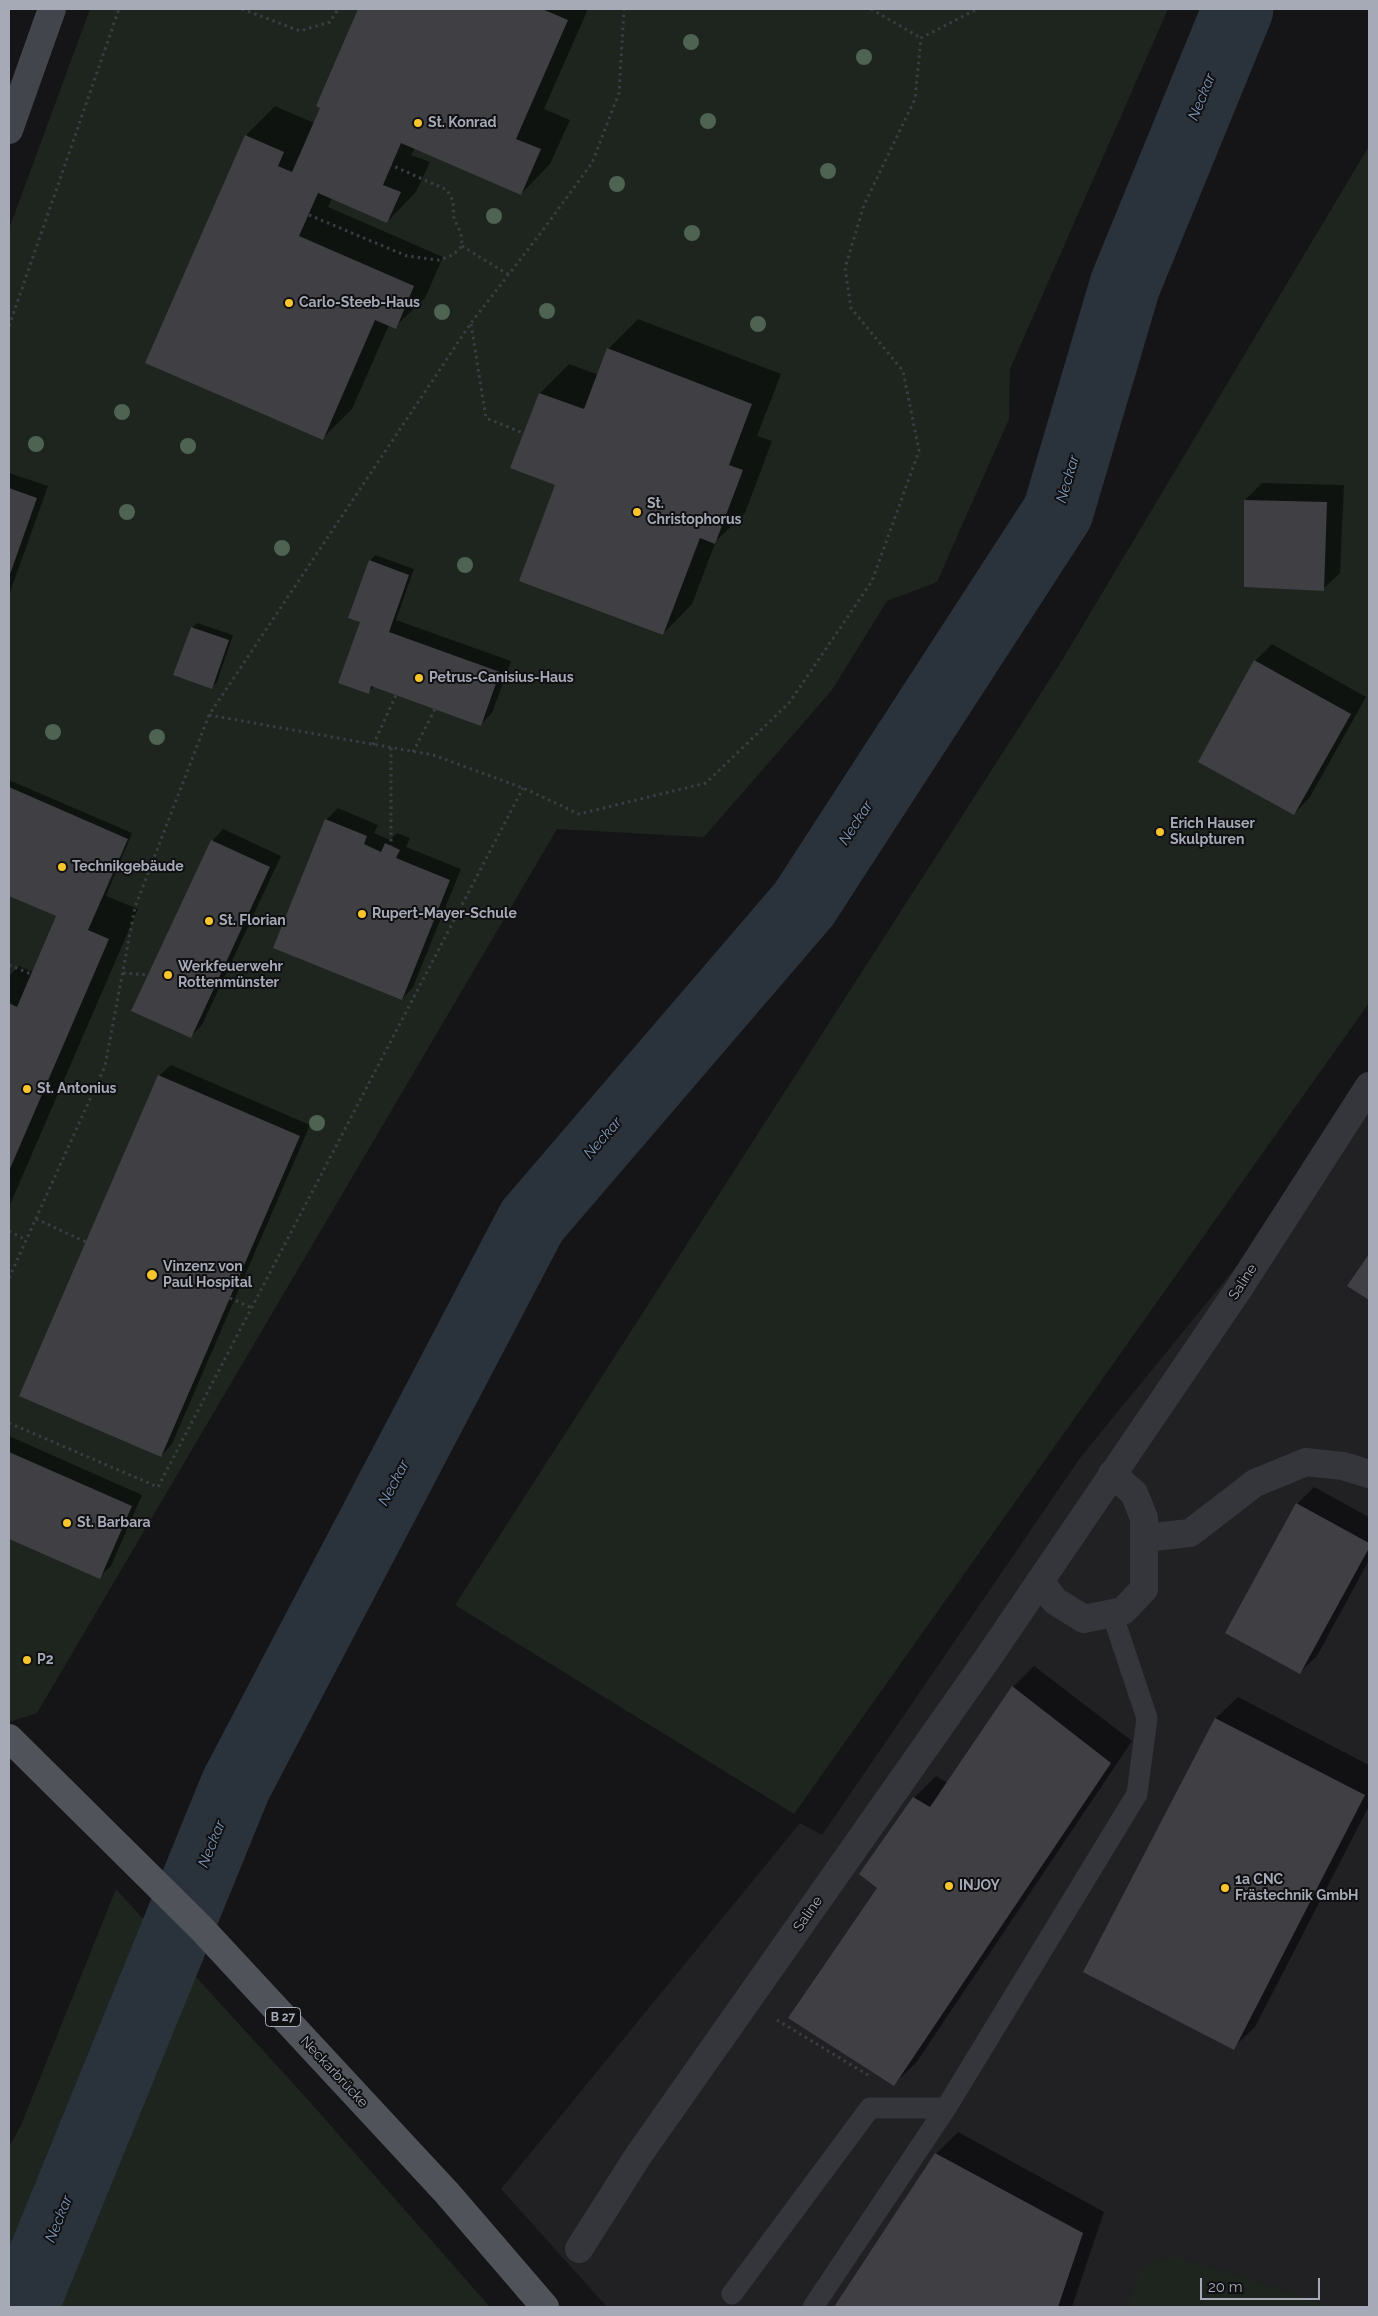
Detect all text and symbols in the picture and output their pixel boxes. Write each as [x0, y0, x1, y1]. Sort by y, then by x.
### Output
water label: Neckar [1184, 71, 1220, 123]
place label: St. Konrad [428, 115, 497, 131]
marker: St. Konrad [412, 117, 424, 129]
place label: Carlo-Steeb-Haus [299, 295, 420, 311]
marker: Carlo-Steeb-Haus [283, 297, 295, 309]
water label: Neckar [1053, 453, 1083, 505]
place label: St. Christophorus [647, 496, 741, 528]
marker: St. Christophorus [631, 506, 643, 518]
place label: Petrus-Canisius-Haus [429, 670, 574, 686]
marker: Petrus-Canisius-Haus [413, 672, 425, 684]
water label: Neckar [835, 798, 877, 848]
place label: Erich Hauser Skulpturen [1170, 816, 1255, 849]
marker: Erich Hauser Skulpturen [1154, 826, 1166, 838]
place label: Technikgebäude [72, 859, 184, 875]
marker: Technikgebäude [56, 861, 68, 873]
place label: Rupert-Mayer-Schule [372, 906, 517, 922]
marker: Rupert-Mayer-Schule [356, 908, 368, 920]
place label: St. Florian [219, 913, 286, 929]
marker: St. Florian [203, 915, 215, 927]
place label: Werkfeuerwehr Rottenmünster [178, 959, 283, 992]
marker: Werkfeuerwehr Rottenmünster [162, 969, 174, 981]
place label: St. Antonius [37, 1081, 116, 1097]
marker: St. Antonius [21, 1083, 33, 1095]
water label: Neckar [580, 1114, 626, 1162]
place label: Vinzenz von Paul Hospital [163, 1259, 252, 1292]
street label: Saline [1225, 1261, 1261, 1303]
marker: Vinzenz von Paul Hospital [145, 1268, 159, 1282]
water label: Neckar [375, 1457, 413, 1509]
place label: St. Barbara [77, 1515, 151, 1531]
marker: St. Barbara [61, 1517, 73, 1529]
place label: P2 [37, 1652, 54, 1668]
marker: P2 [21, 1654, 33, 1666]
water label: Neckar [194, 1818, 230, 1870]
place label: 1a CNC Frästechnik GmbH [1235, 1872, 1359, 1904]
place label: INJOY [959, 1878, 1000, 1894]
marker: INJOY [943, 1880, 955, 1892]
marker: 1a CNC Frästechnik GmbH [1219, 1882, 1231, 1894]
street label: Saline [790, 1893, 826, 1935]
road number: B 27 [266, 2008, 300, 2026]
street label: Neckarbrücke [297, 2033, 371, 2111]
water label: Neckar [41, 2193, 77, 2245]
scale bar [1203, 2268, 1323, 2300]
text: 20 m [1208, 2278, 1243, 2296]

